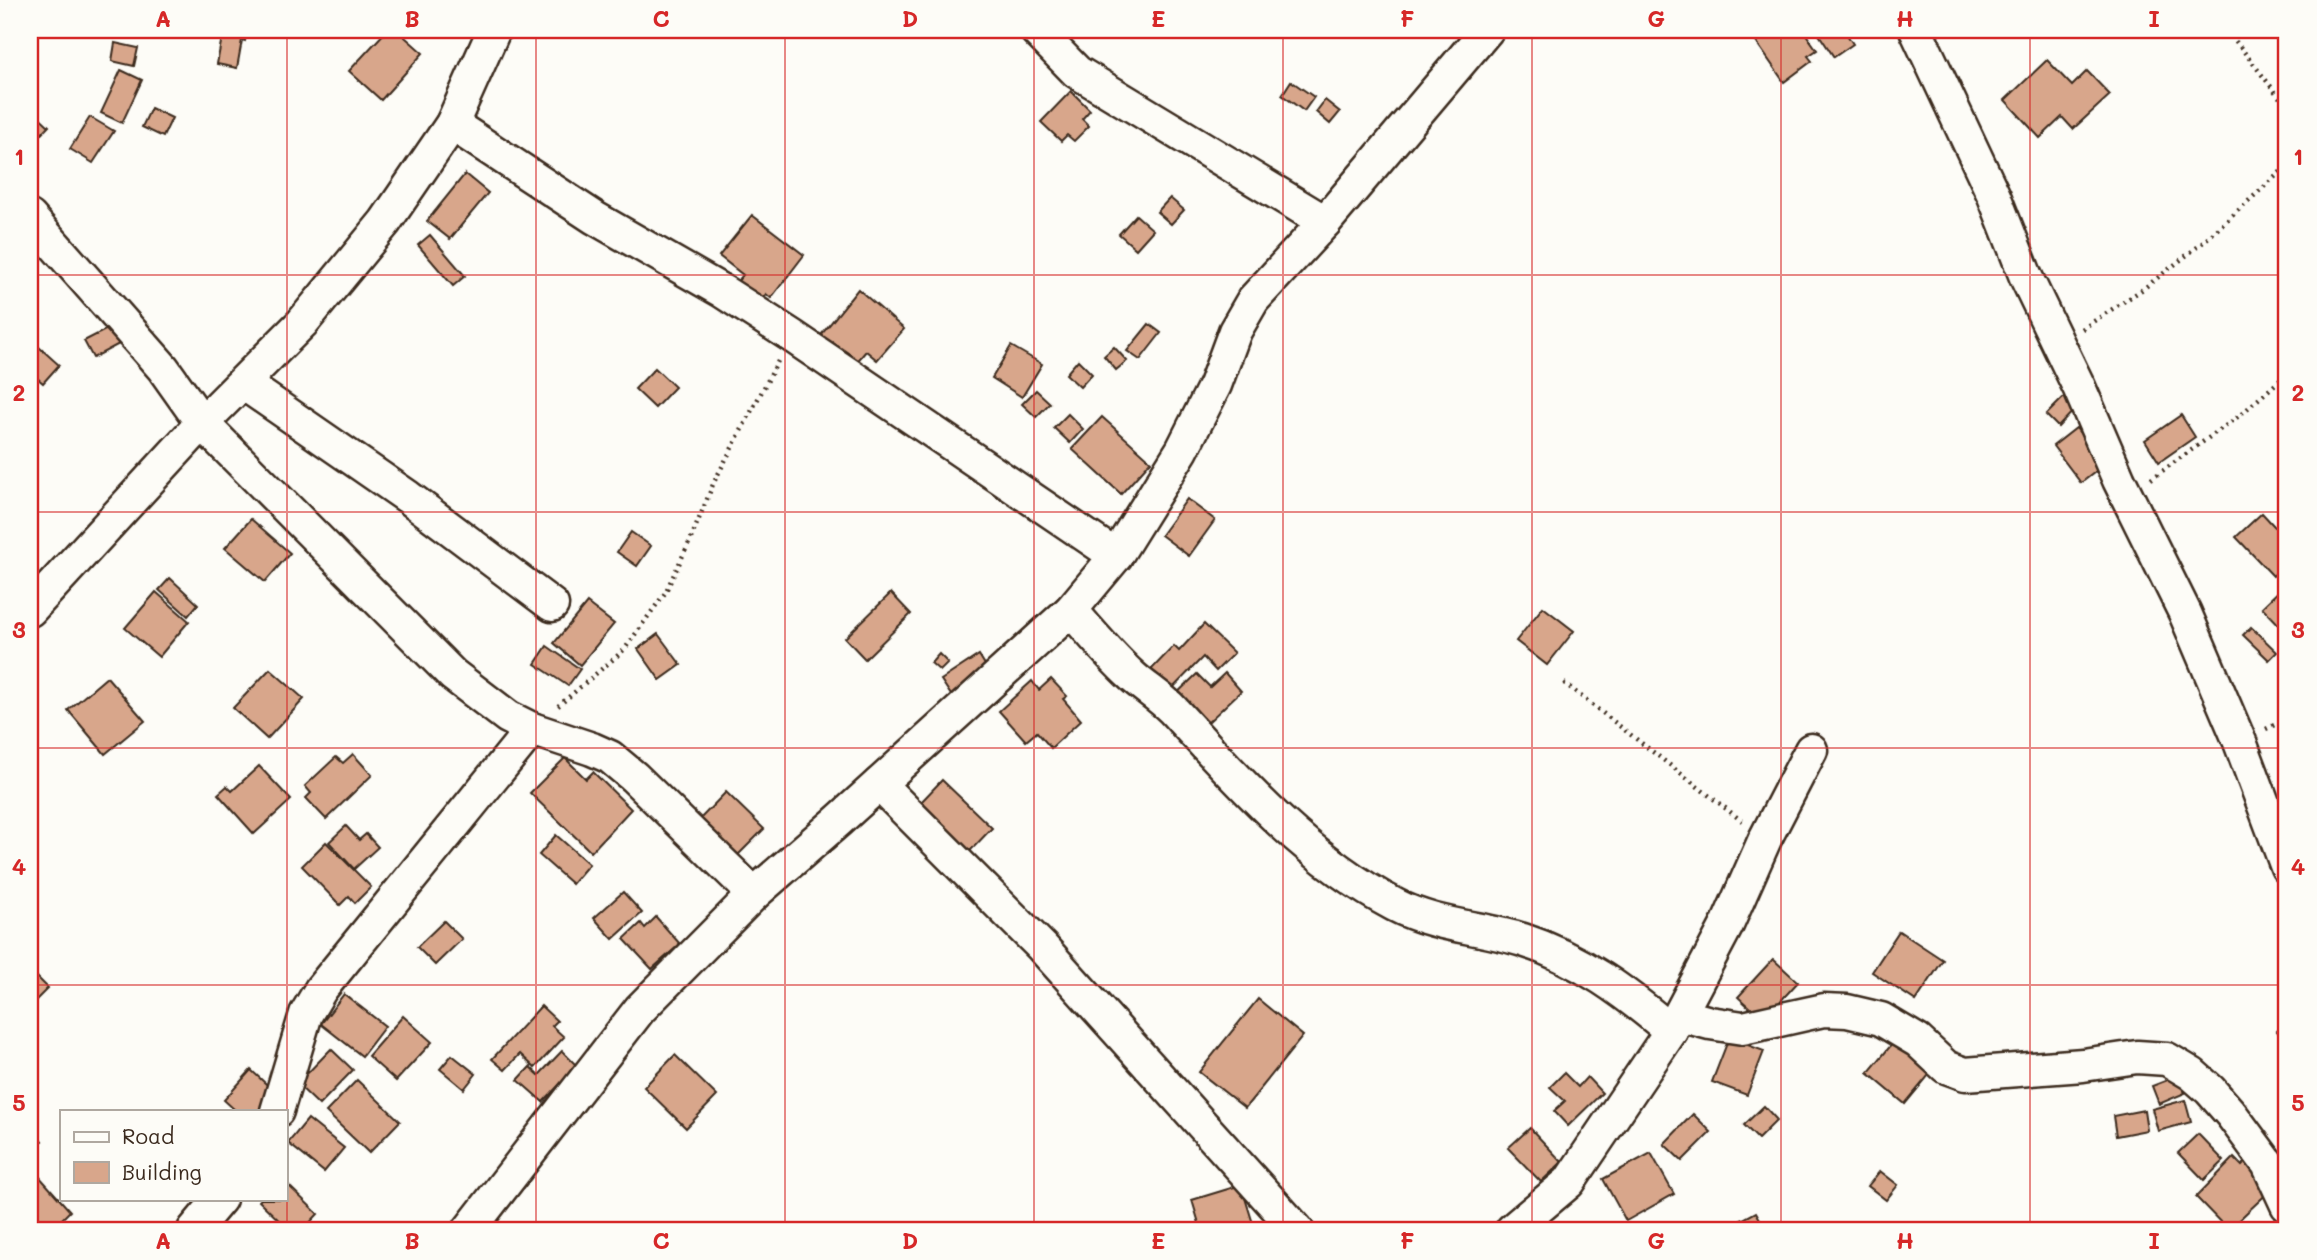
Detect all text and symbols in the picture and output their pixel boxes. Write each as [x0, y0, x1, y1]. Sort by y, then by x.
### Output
text: A [155, 3, 171, 33]
text: B [404, 3, 420, 33]
text: C [652, 3, 670, 33]
text: D [902, 3, 918, 33]
text: E [1151, 3, 1165, 33]
text: F [1400, 3, 1414, 33]
text: G [1647, 3, 1665, 33]
text: H [1896, 3, 1914, 33]
text: I [2148, 3, 2160, 33]
text: 1 [14, 141, 24, 171]
text: 1 [2293, 141, 2303, 171]
text: 2 [13, 377, 25, 407]
text: 2 [2292, 377, 2304, 407]
text: 3 [12, 614, 26, 644]
text: 3 [2291, 614, 2305, 644]
text: 4 [12, 851, 26, 881]
text: 4 [2291, 851, 2305, 881]
text: 5 [12, 1087, 26, 1117]
text: 5 [2291, 1087, 2305, 1117]
legend [60, 1110, 287, 1200]
text: Road [122, 1122, 174, 1149]
text: Building [122, 1158, 202, 1185]
text: A [155, 1225, 171, 1255]
text: B [404, 1225, 420, 1255]
text: C [652, 1225, 670, 1255]
text: D [902, 1225, 918, 1255]
text: E [1151, 1225, 1165, 1255]
text: F [1400, 1225, 1414, 1255]
text: G [1647, 1225, 1665, 1255]
text: H [1896, 1225, 1914, 1255]
text: I [2148, 1225, 2160, 1255]

